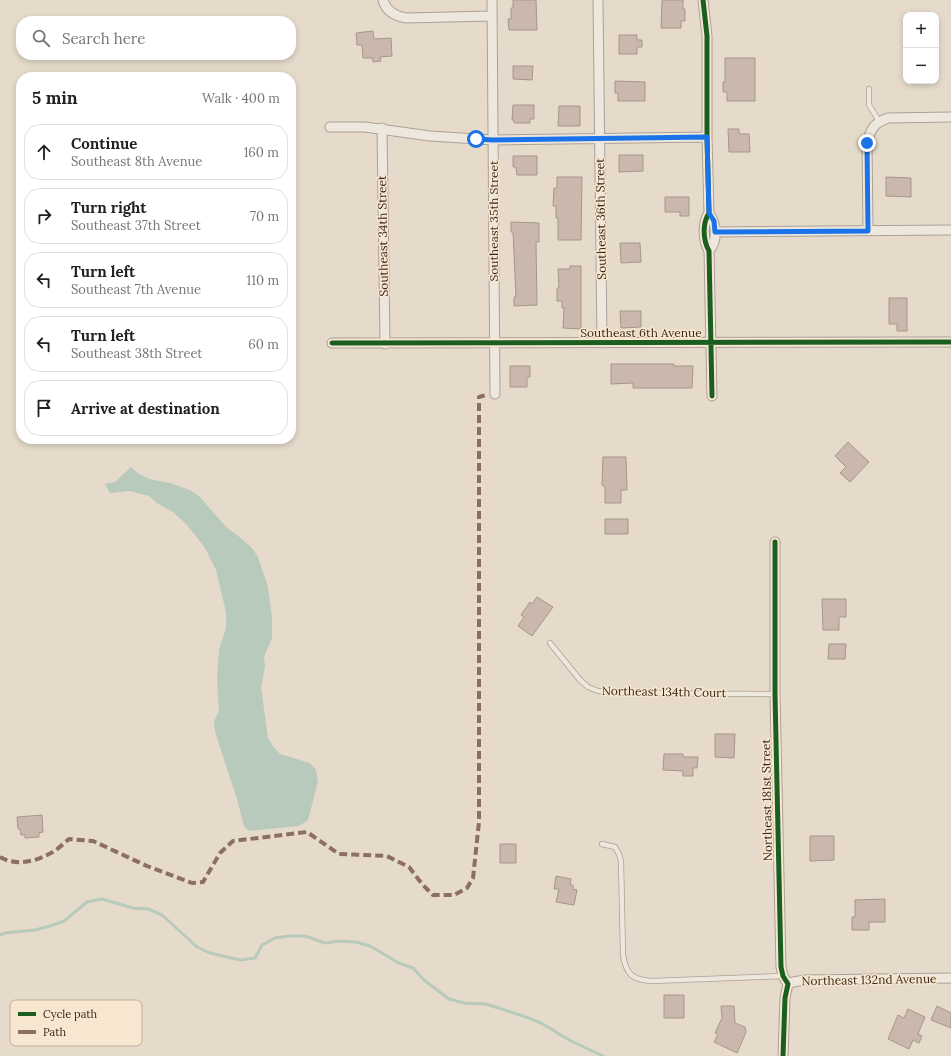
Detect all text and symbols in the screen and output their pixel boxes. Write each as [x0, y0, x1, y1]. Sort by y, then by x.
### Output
map controls [903, 12, 939, 84]
button: + [903, 12, 939, 48]
search box [16, 16, 296, 60]
icon: search [30, 27, 52, 49]
text: Search here [62, 29, 145, 48]
button: − [903, 48, 939, 84]
text: 5 min [32, 87, 78, 109]
text: Walk · 400 m [202, 90, 280, 107]
route start [467, 130, 485, 148]
text: Continue [71, 134, 137, 153]
route end [858, 134, 876, 152]
icon: ahead [33, 141, 55, 163]
text: 160 m [244, 144, 279, 161]
text: Southeast 8th Avenue [71, 153, 202, 170]
street label: Southeast 36th Street [592, 158, 609, 280]
street label: Southeast 35th Street [486, 160, 501, 282]
street label: Southeast 34th Street [374, 175, 391, 297]
text: Turn right [71, 198, 147, 217]
icon: right [33, 205, 55, 227]
text: 70 m [250, 208, 279, 225]
text: Southeast 37th Street [71, 217, 201, 234]
text: Turn left [71, 262, 135, 281]
icon: left [33, 269, 55, 291]
text: 110 m [246, 272, 279, 289]
text: Southeast 7th Avenue [71, 281, 201, 298]
street label: Southeast 6th Avenue [580, 325, 702, 340]
text: Turn left [71, 326, 135, 345]
icon: left [33, 333, 55, 355]
text: 60 m [248, 336, 279, 353]
text: Southeast 38th Street [71, 345, 202, 362]
icon: arrive [33, 397, 55, 419]
text: Arrive at destination [71, 399, 220, 418]
street label: Northeast 134th Court [602, 683, 727, 700]
street label: Northeast 181st Street [758, 739, 775, 861]
street label: Northeast 132nd Avenue [801, 971, 937, 988]
legend [10, 1000, 142, 1046]
text: Cycle path [43, 1007, 98, 1021]
text: Path [43, 1025, 66, 1039]

